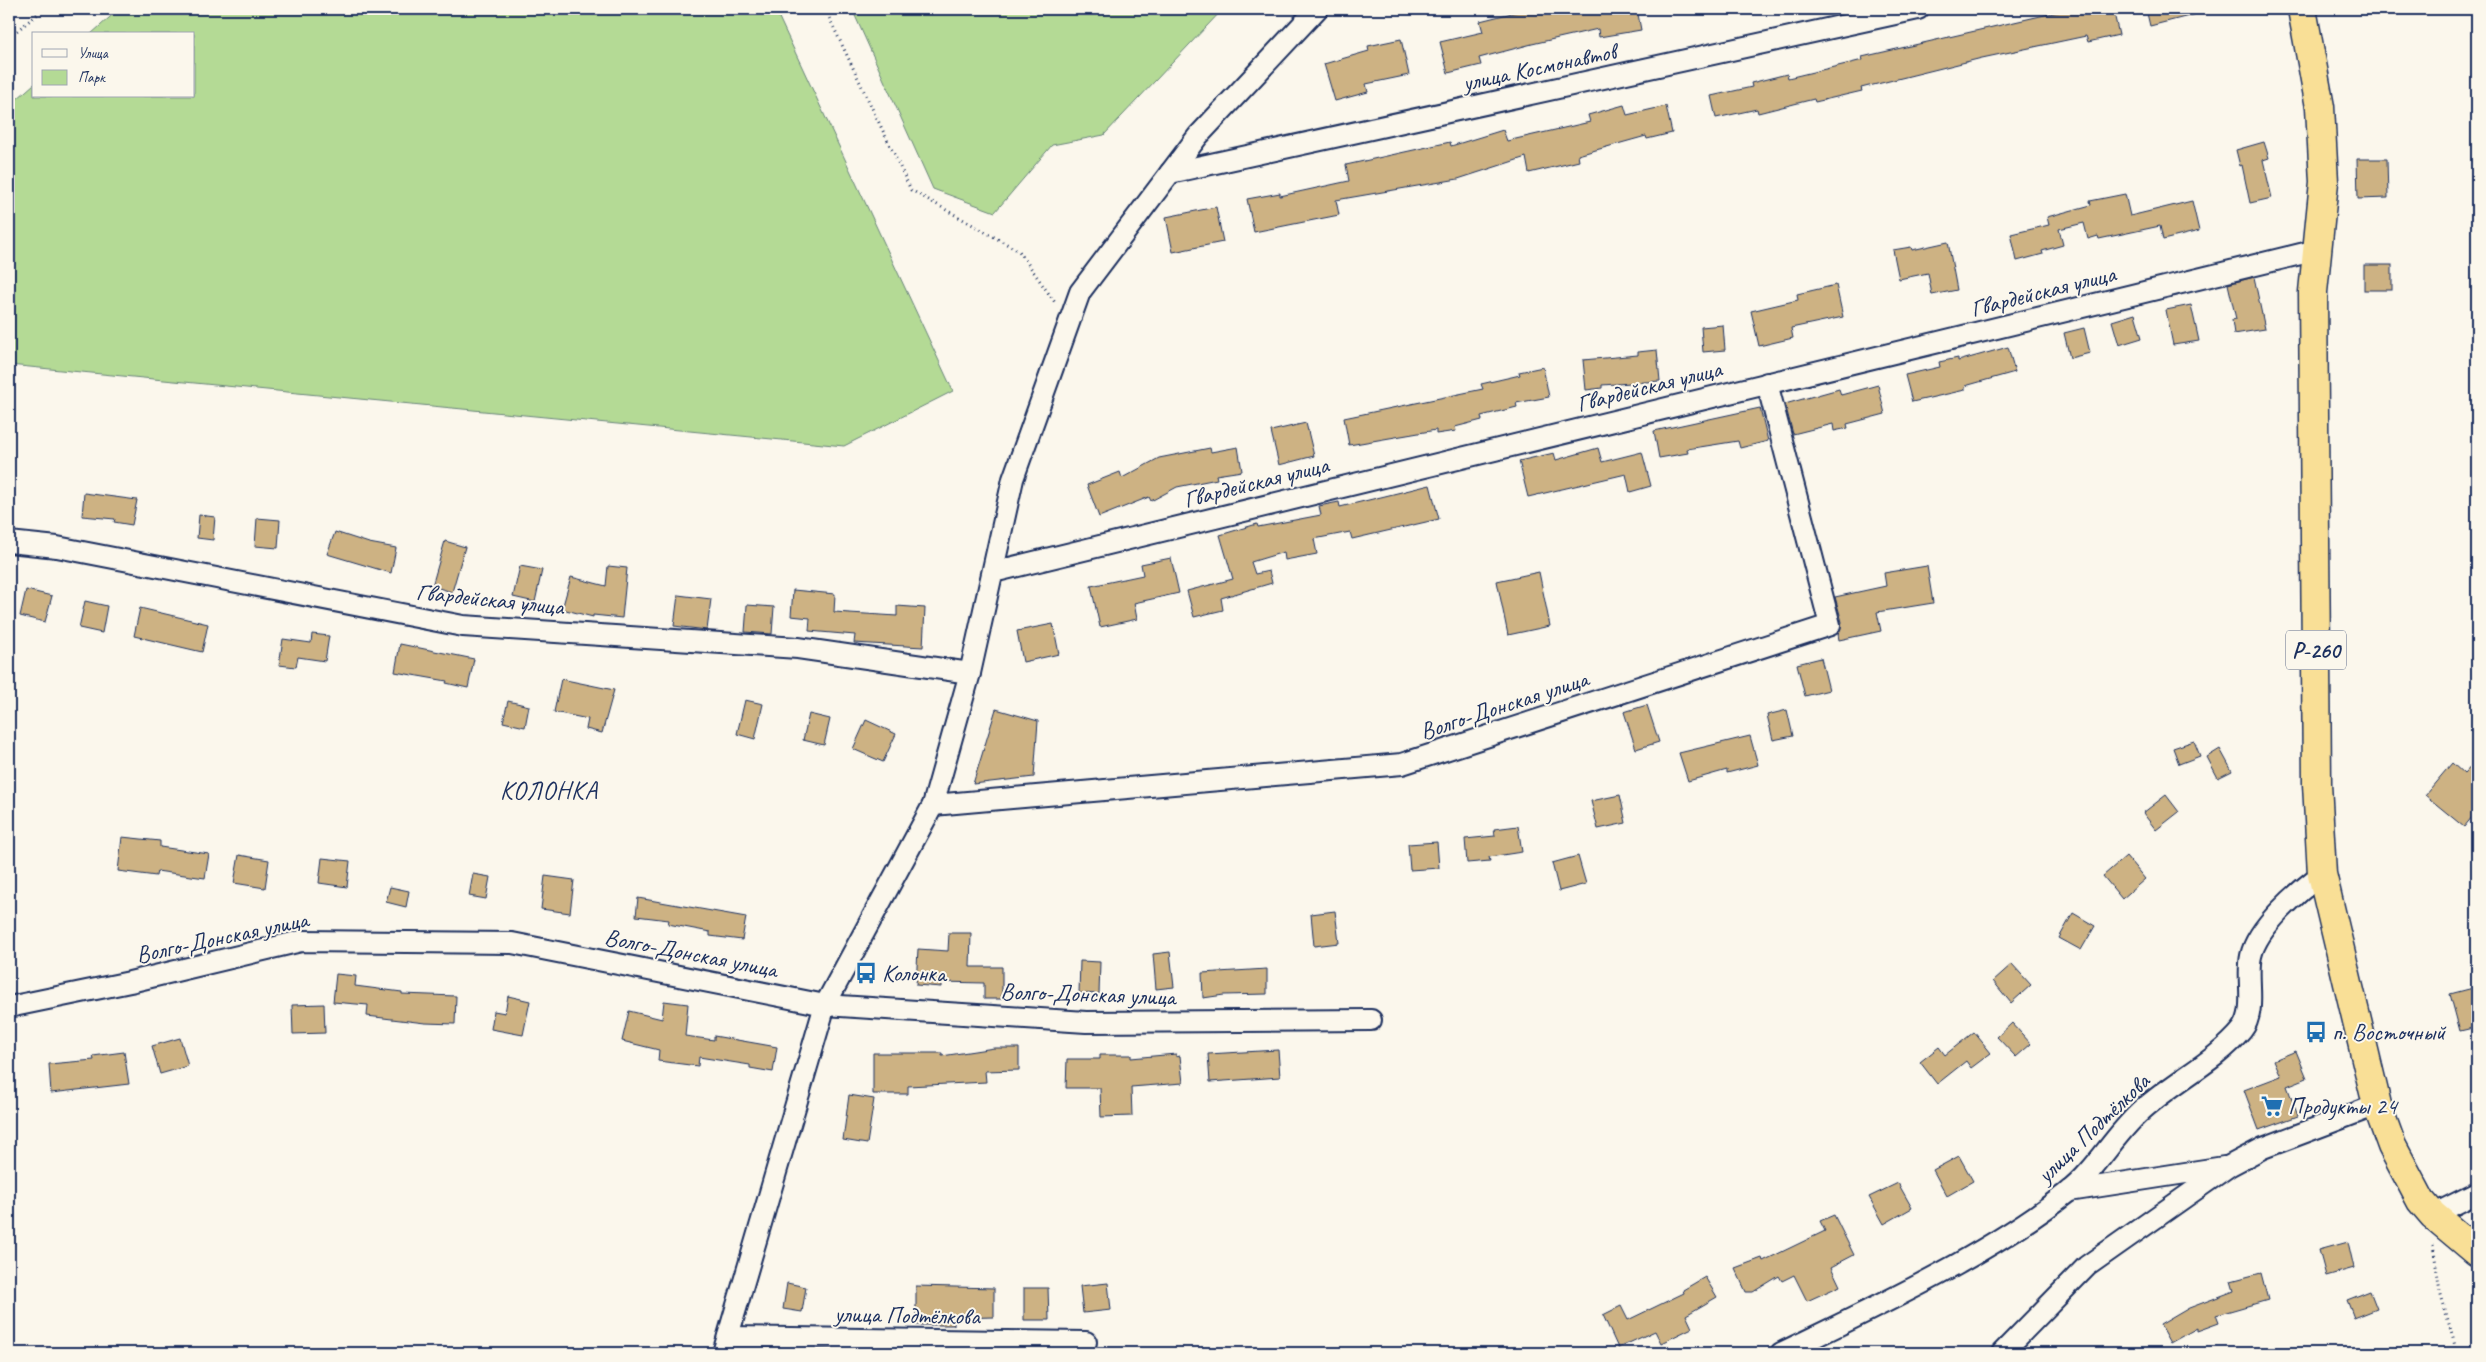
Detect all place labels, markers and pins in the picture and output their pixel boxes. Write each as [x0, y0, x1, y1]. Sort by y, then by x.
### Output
place label: Колонка [882, 958, 948, 988]
bus stop icon: Колонка [853, 960, 879, 986]
place label: п. Восточный [2332, 1017, 2447, 1047]
bus stop icon: п. Восточный [2303, 1019, 2329, 1045]
place label: Продукты 24 [2288, 1091, 2399, 1121]
supermarket icon: Продукты 24 [2259, 1093, 2285, 1119]

